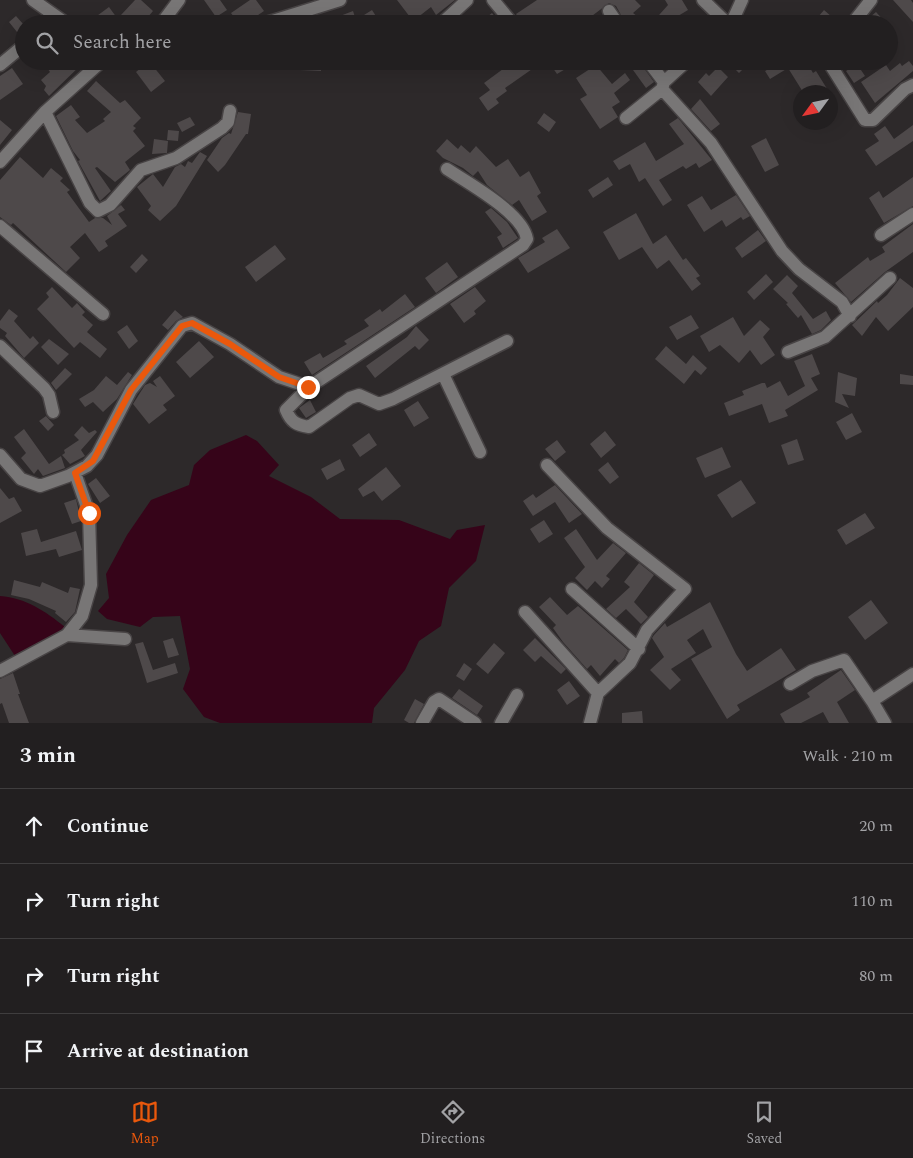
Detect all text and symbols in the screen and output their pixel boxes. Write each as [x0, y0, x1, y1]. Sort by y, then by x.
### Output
search box [15, 15, 898, 70]
text: Search here [73, 28, 172, 57]
icon: search [33, 29, 61, 57]
north arrow [793, 85, 838, 130]
route end [297, 376, 320, 399]
route start [78, 502, 101, 525]
text: 3 min [20, 740, 76, 772]
text: Walk · 210 m [802, 744, 893, 768]
icon: ahead [20, 812, 48, 840]
text: Continue [67, 812, 149, 841]
text: 20 m [859, 814, 893, 838]
icon: right [20, 887, 48, 915]
text: Turn right [67, 887, 160, 916]
text: 110 m [851, 889, 893, 913]
icon: right [20, 962, 48, 990]
text: Turn right [67, 962, 160, 991]
text: 80 m [859, 964, 893, 988]
icon: arrive [20, 1037, 48, 1065]
text: Arrive at destination [67, 1037, 249, 1066]
tab: Map [131, 1098, 159, 1149]
tab: Directions [420, 1098, 485, 1149]
tab: Saved [747, 1098, 782, 1149]

